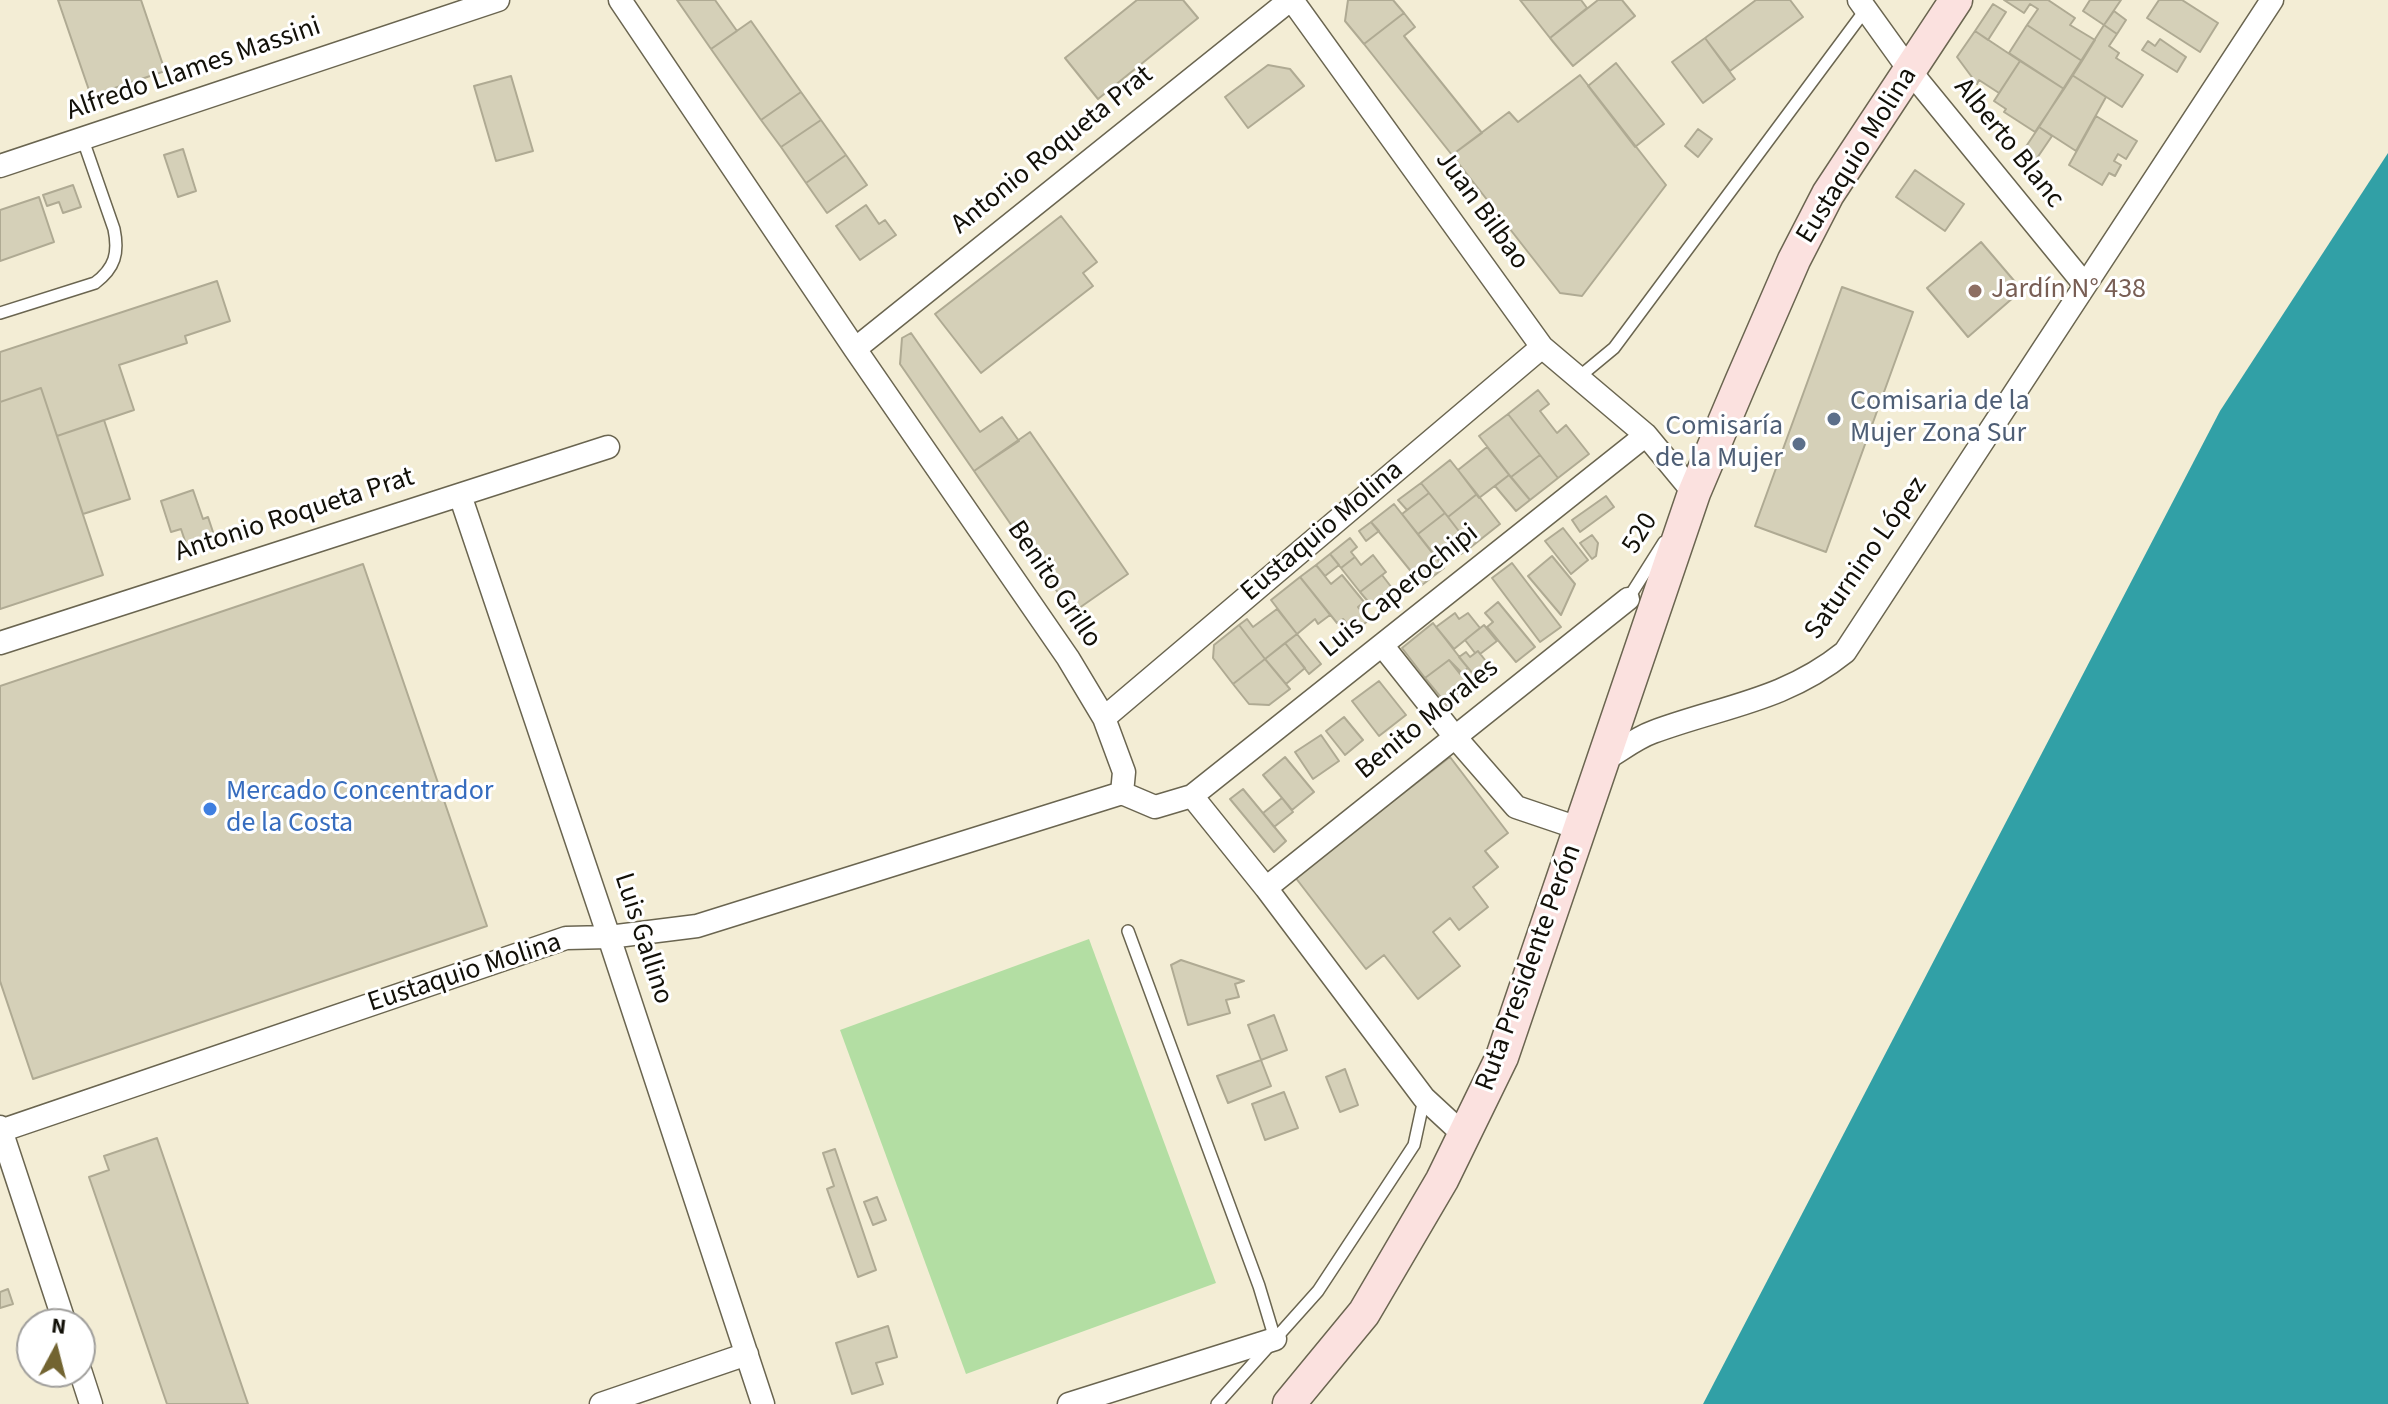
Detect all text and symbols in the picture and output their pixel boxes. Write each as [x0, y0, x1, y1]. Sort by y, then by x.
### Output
street label: Alfredo Llames Massini [63, 11, 325, 129]
street label: Antonio Roqueta Prat [945, 59, 1161, 243]
street label: Eustaquio Molina [1790, 62, 1926, 250]
street label: Alberto Blanc [1946, 72, 2070, 216]
street label: Juan Bilbao [1427, 145, 1535, 277]
place label: Jardín N° 438 [1991, 274, 2146, 308]
marker: Jardín N° 438 [1966, 282, 1984, 300]
place label: Comisaria de la Mujer Zona Sur [1850, 386, 2030, 452]
marker: Comisaria de la Mujer Zona Sur [1825, 410, 1843, 428]
place label: Comisaría de la Mujer [1655, 411, 1783, 477]
marker: Comisaría de la Mujer [1790, 435, 1808, 453]
street label: Eustaquio Molina [1235, 454, 1411, 610]
street label: Antonio Roqueta Prat [171, 461, 419, 571]
street label: Saturnino López [1798, 471, 1936, 647]
street label: 520 [1616, 507, 1666, 561]
street label: Benito Grillo [998, 515, 1108, 655]
street label: Luis Caperochipi [1314, 518, 1486, 666]
street label: Benito Morales [1350, 652, 1506, 788]
place label: Mercado Concentrador de la Costa [226, 776, 494, 842]
marker: Mercado Concentrador de la Costa [201, 800, 219, 818]
street label: Ruta Presidente Perón [1470, 840, 1590, 1096]
street label: Luis Gallino [605, 869, 679, 1009]
street label: Eustaquio Molina [364, 927, 566, 1021]
north arrow [16, 1308, 96, 1388]
text: N [49, 1309, 68, 1343]

